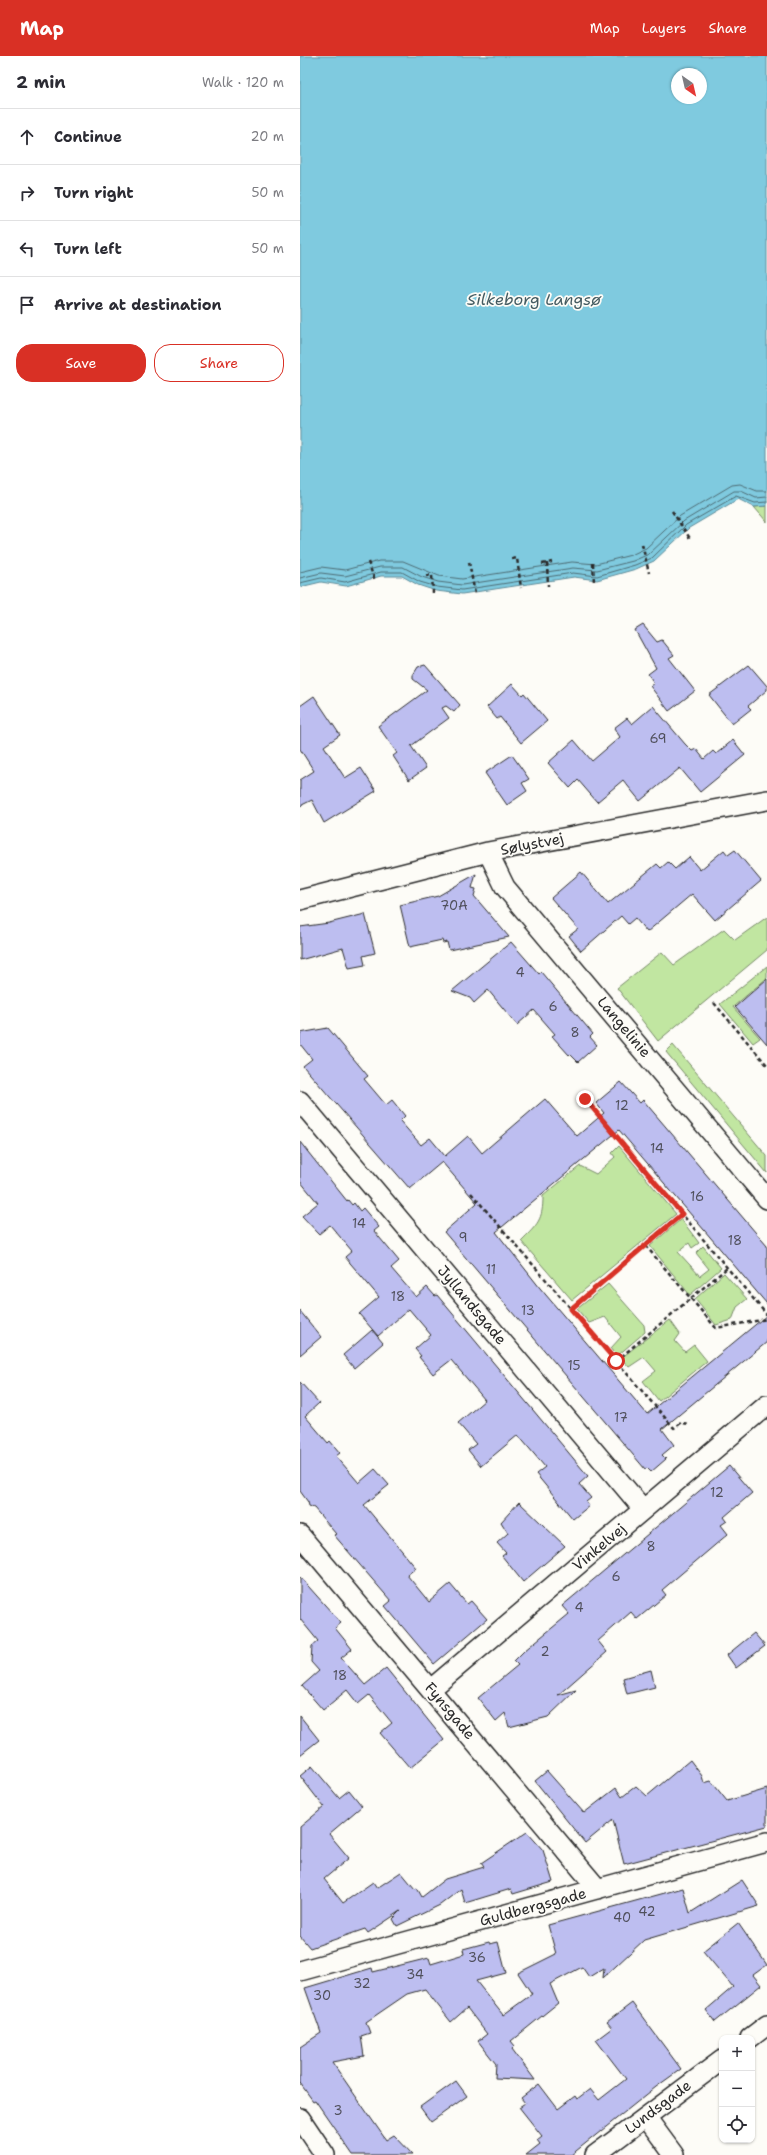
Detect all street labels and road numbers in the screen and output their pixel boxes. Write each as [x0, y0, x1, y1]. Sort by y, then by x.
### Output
street label: Sølystvej [499, 828, 565, 860]
street label: Langelinie [593, 992, 655, 1062]
street label: Jyllandsgade [433, 1261, 511, 1349]
street label: Vinkelvej [568, 1519, 630, 1575]
street label: Fynsgade [420, 1678, 480, 1744]
street label: Guldbergsgade [477, 1883, 589, 1931]
street label: Lundsgade [621, 2075, 695, 2139]

